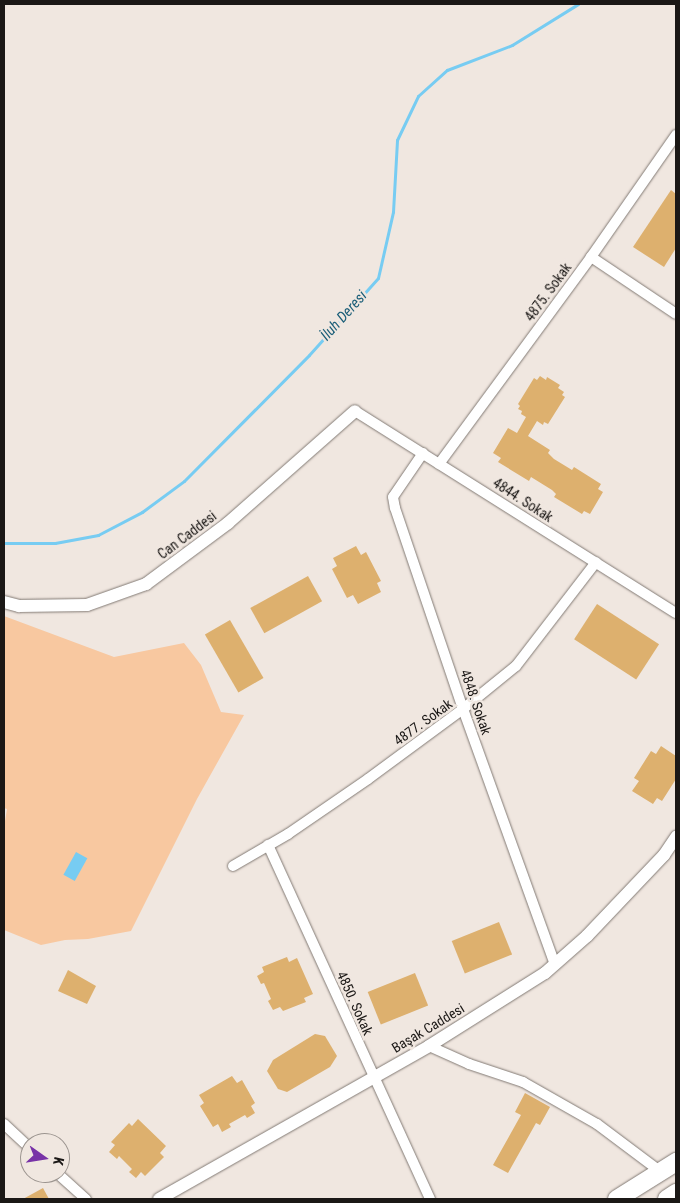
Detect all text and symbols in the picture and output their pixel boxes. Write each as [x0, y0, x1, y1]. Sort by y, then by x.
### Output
street label: 4875. Sokak [521, 259, 575, 325]
water label: İluh Deresi [317, 287, 371, 345]
street label: 4844. Sokak [490, 474, 556, 526]
street label: Can Caddesi [154, 507, 220, 563]
street label: 4848. Sokak [457, 667, 495, 737]
street label: 4877. Sokak [390, 695, 456, 749]
street label: 4850. Sokak [333, 968, 377, 1038]
street label: Başak Caddesi [389, 1000, 467, 1056]
north arrow [20, 1133, 70, 1183]
text: K [50, 1156, 67, 1167]

